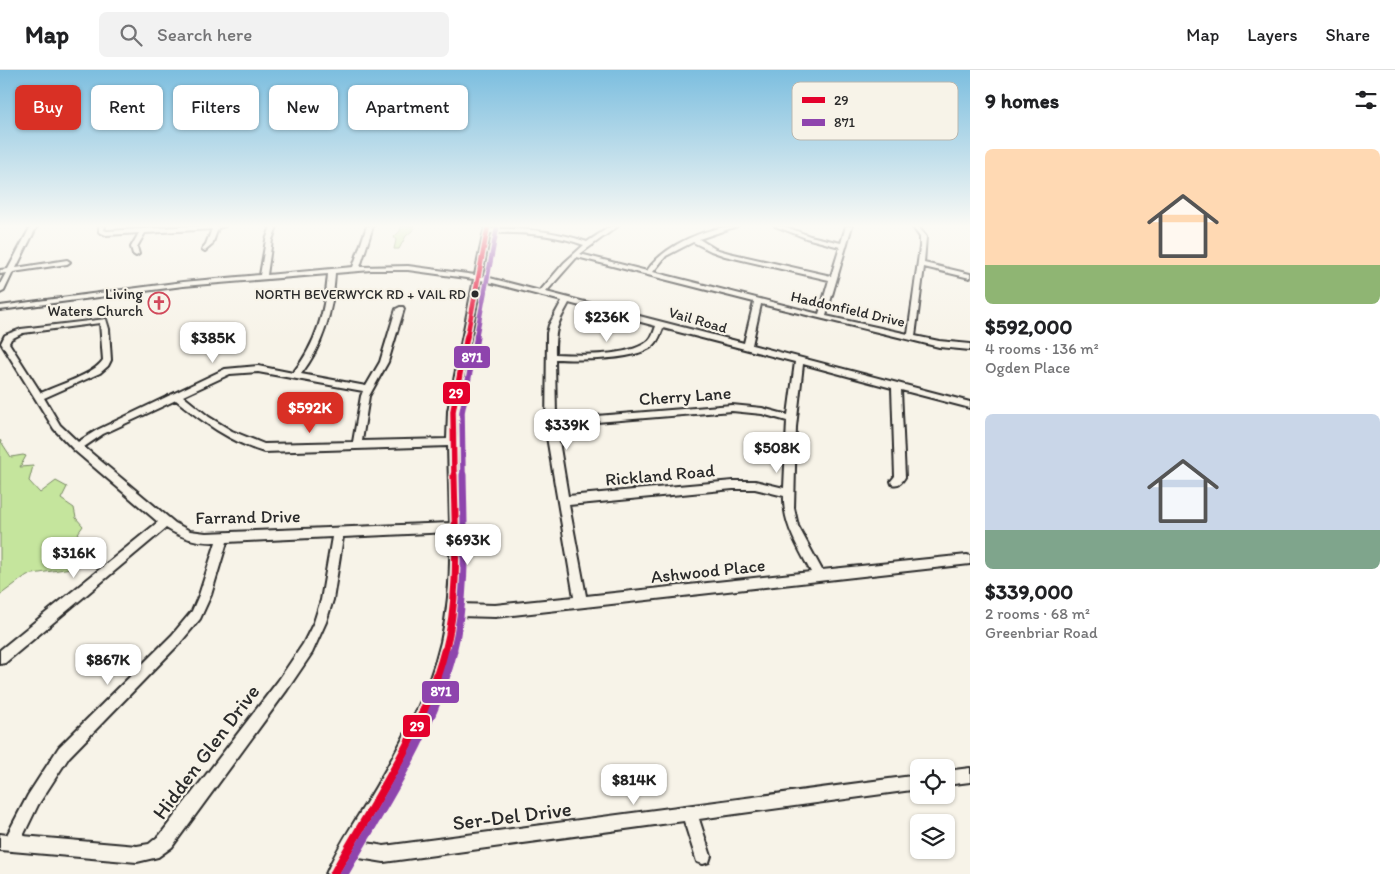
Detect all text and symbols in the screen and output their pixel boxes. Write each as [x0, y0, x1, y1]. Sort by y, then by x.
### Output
search box [99, 12, 449, 57]
text: Map [25, 20, 69, 49]
icon: search [117, 21, 145, 49]
text: Search here [157, 23, 252, 46]
text: Map [1186, 24, 1219, 46]
text: Layers [1247, 24, 1297, 46]
text: Share [1325, 24, 1370, 46]
legend [792, 82, 958, 140]
chip: Buy [15, 85, 81, 130]
chip: Rent [91, 85, 163, 130]
chip: Filters [173, 85, 259, 130]
chip: New [269, 85, 338, 130]
chip: Apartment [348, 85, 468, 130]
icon: filters [1352, 86, 1380, 114]
text: 9 homes [985, 88, 1059, 113]
text: 29 [834, 92, 849, 109]
text: 871 [834, 114, 856, 131]
icon: home [1138, 181, 1228, 271]
place label: Living Waters Church [48, 285, 143, 320]
place label: NORTH BEVERWYCK RD + VAIL RD [255, 286, 466, 303]
street label: Haddonfield Drive [789, 287, 907, 331]
marker: NORTH BEVERWYCK RD + VAIL RD [470, 289, 480, 299]
church icon: Living Waters Church [147, 291, 171, 315]
pin: $236K [572, 300, 642, 343]
street label: Vail Road [667, 303, 729, 337]
text: $236K [585, 307, 629, 326]
text: $592,000 [985, 314, 1073, 339]
pin: $385K [178, 322, 248, 364]
text: $385K [191, 328, 235, 347]
text: 4 rooms · 136 m² [985, 339, 1099, 358]
line badge: 871 [453, 345, 491, 369]
text: 871 [461, 349, 483, 366]
text: Ogden Place [985, 358, 1070, 377]
line badge: 29 [442, 381, 471, 405]
street label: Cherry Lane [638, 382, 732, 410]
text: 29 [449, 385, 463, 402]
pin: $592K [275, 392, 345, 434]
text: $592K [288, 398, 332, 417]
pin: $339K [532, 408, 602, 451]
text: $339K [545, 415, 589, 434]
pin: $508K [742, 432, 812, 474]
text: $508K [754, 438, 800, 457]
icon: home [1138, 446, 1228, 536]
street label: Rickland Road [604, 459, 716, 491]
street label: Farrand Drive [195, 505, 301, 529]
pin: $693K [433, 524, 503, 566]
text: $693K [446, 530, 490, 549]
pin: $316K [39, 536, 109, 579]
text: $316K [53, 543, 95, 562]
street label: Ashwood Place [650, 554, 766, 588]
text: $339,000 [985, 579, 1073, 604]
text: 2 rooms · 68 m² [985, 604, 1090, 623]
text: Greenbriar Road [985, 623, 1098, 642]
pin: $867K [73, 644, 143, 686]
text: $867K [86, 650, 130, 669]
street label: Hidden Glen Drive [147, 679, 264, 824]
line badge: 871 [421, 680, 460, 704]
text: 871 [430, 683, 452, 700]
line badge: 29 [402, 714, 431, 738]
text: 29 [410, 718, 424, 735]
map controls [910, 759, 955, 859]
button: locate [910, 759, 955, 804]
pin: $814K [599, 764, 669, 806]
text: $814K [612, 770, 656, 789]
street label: Ser-Del Drive [451, 796, 573, 835]
button: layers [910, 814, 955, 859]

